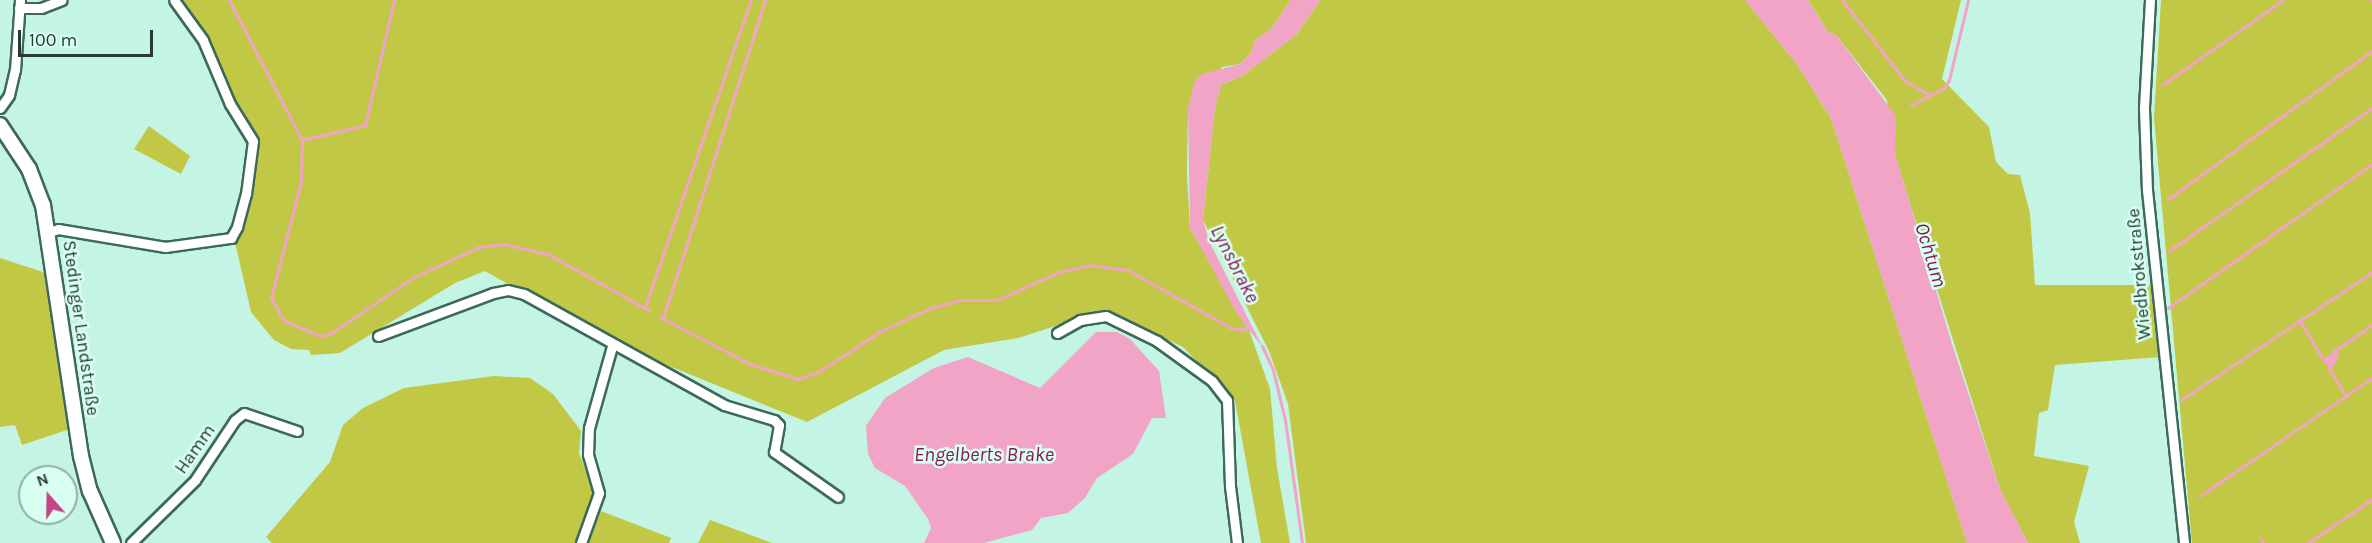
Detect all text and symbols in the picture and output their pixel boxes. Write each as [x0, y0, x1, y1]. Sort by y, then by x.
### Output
scale bar [21, 18, 156, 56]
text: 100 m [29, 29, 77, 51]
street label: Wiedbrokstraße [2123, 208, 2155, 340]
water label: Ochtum [1910, 220, 1952, 290]
water label: Lynsbrake [1205, 221, 1265, 307]
street label: Stedinger Landstraße [58, 239, 104, 417]
street label: Hamm [170, 420, 220, 478]
water label: Engelberts Brake [914, 442, 1054, 466]
north arrow [18, 465, 78, 525]
text: N [34, 469, 51, 490]

